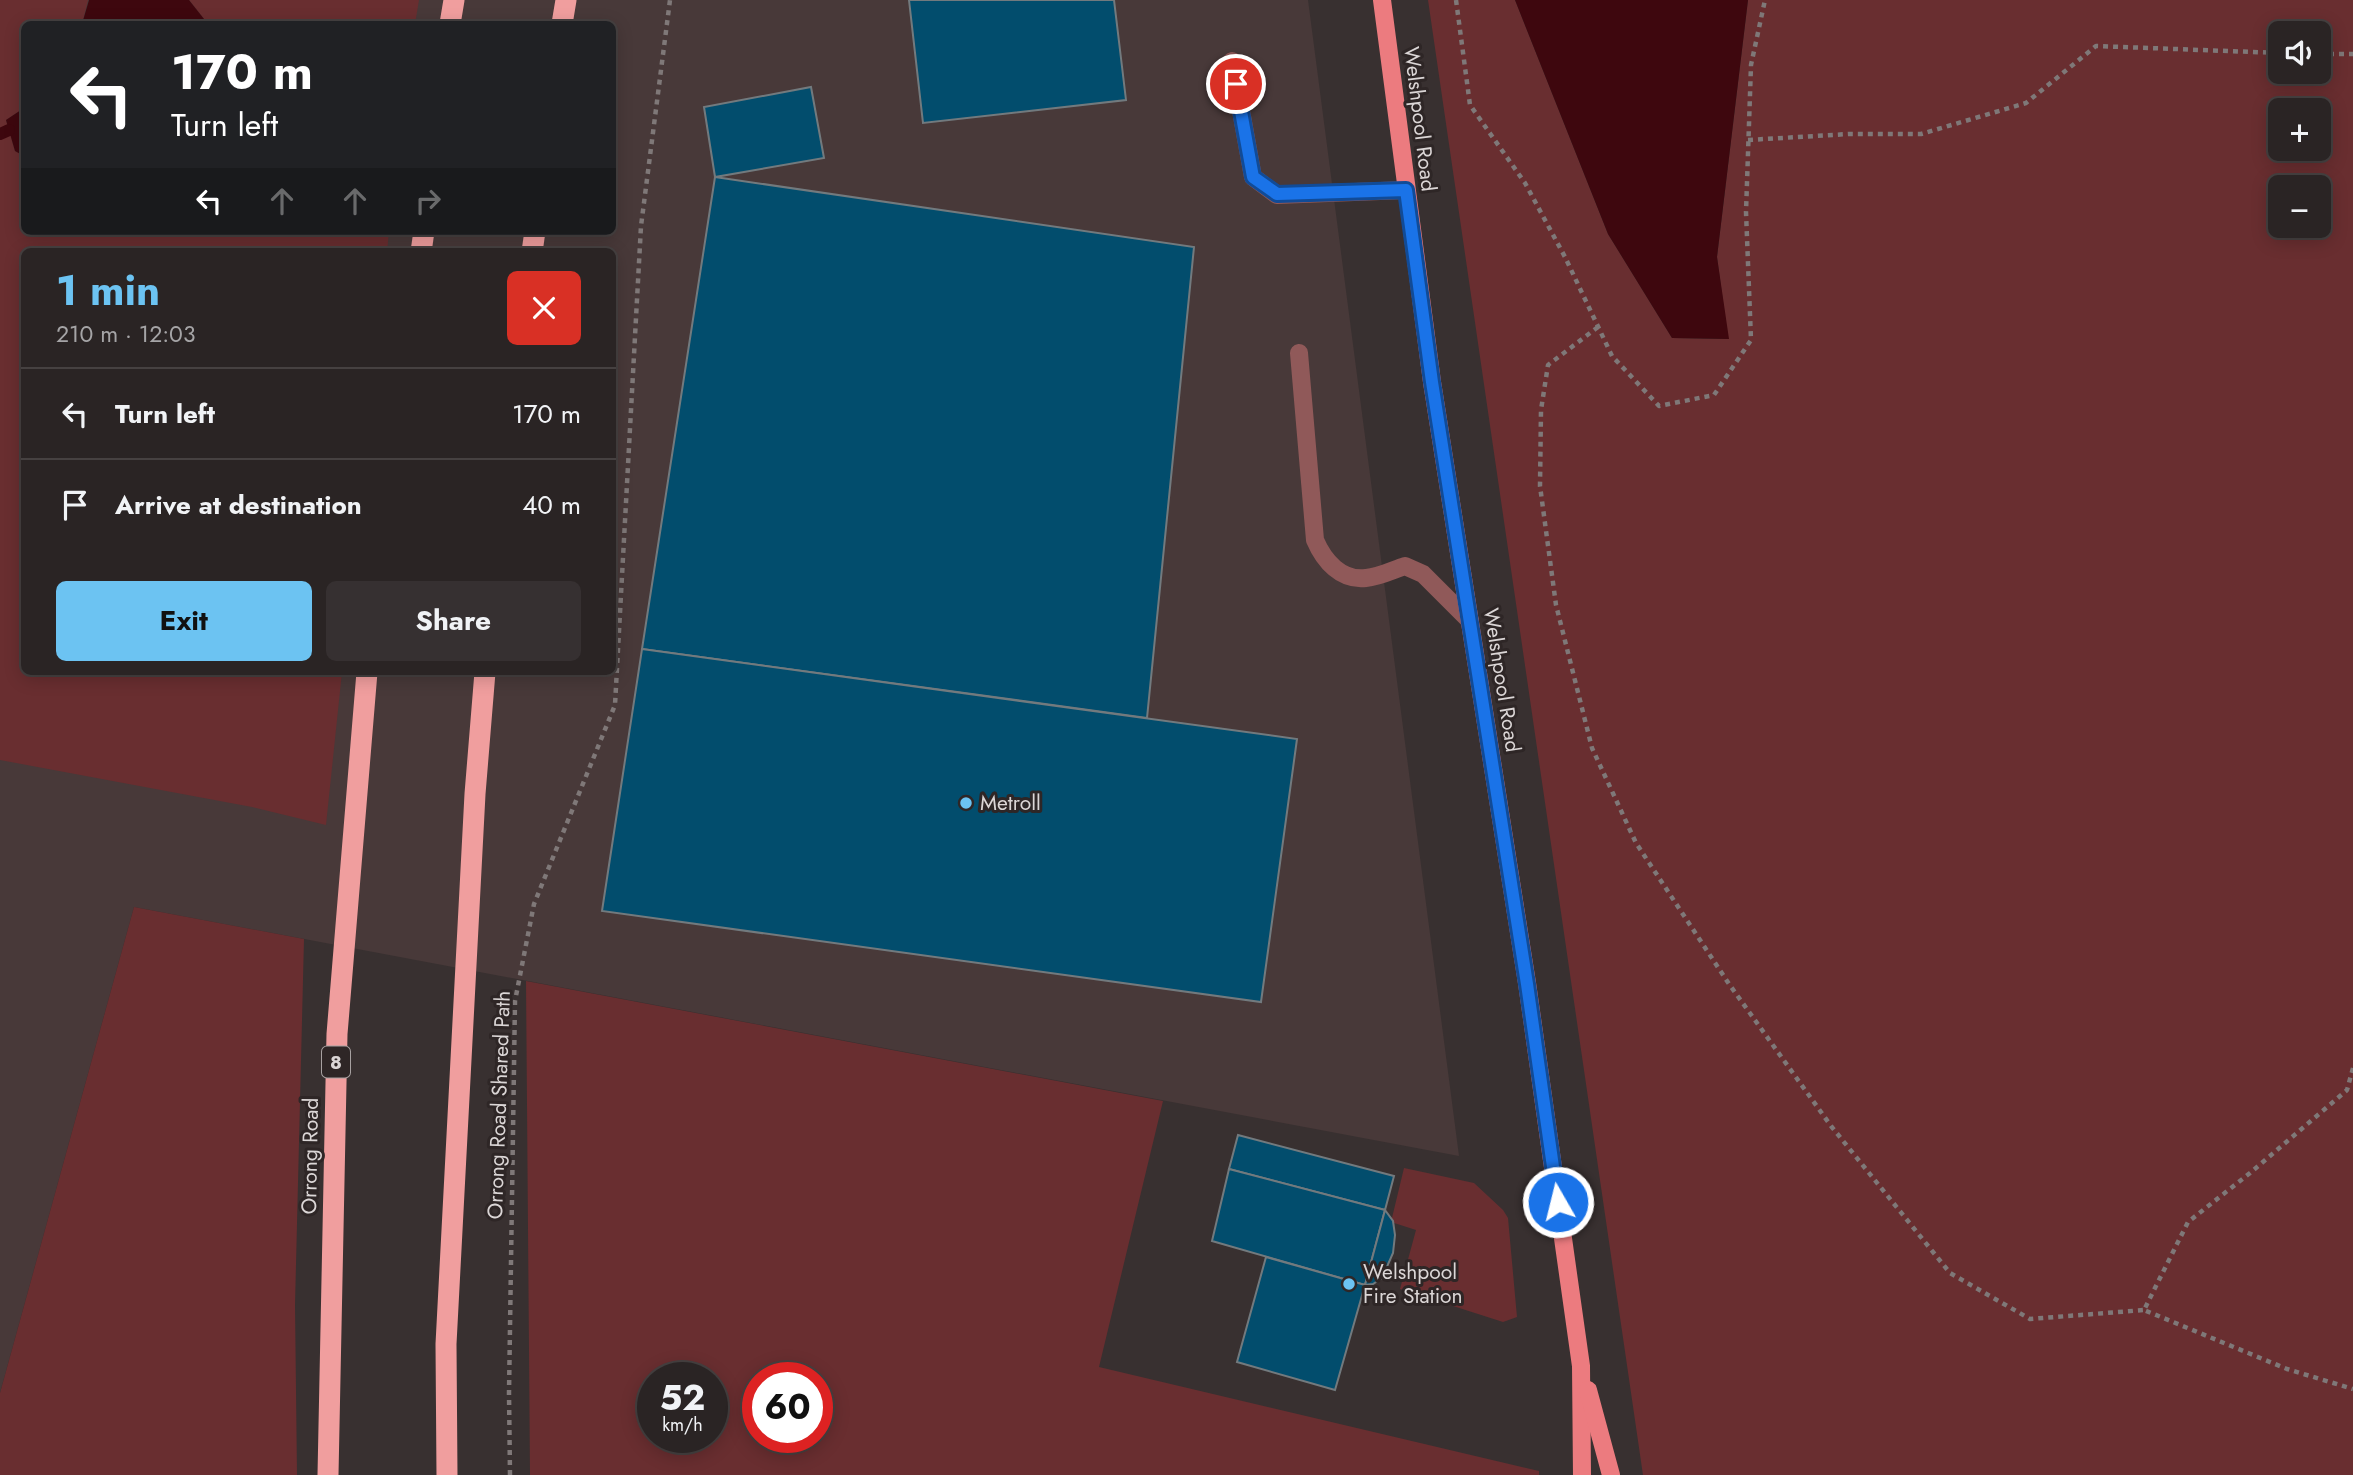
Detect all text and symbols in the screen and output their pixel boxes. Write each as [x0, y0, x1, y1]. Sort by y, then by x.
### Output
map controls [2268, 21, 2331, 238]
button: sound [2268, 21, 2331, 84]
text: 170 m [171, 37, 313, 107]
street label: Welshpool Road [1396, 45, 1444, 193]
icon: left [56, 49, 147, 140]
pin [1206, 54, 1266, 114]
icon: arrive [1217, 65, 1255, 103]
button: + [2268, 98, 2331, 161]
text: Turn left [171, 102, 278, 148]
button: − [2268, 175, 2331, 238]
icon: left [190, 182, 228, 220]
icon: ahead [263, 182, 301, 220]
icon: ahead [336, 182, 374, 220]
icon: right [409, 182, 447, 220]
text: 1 min [56, 260, 160, 321]
button: close [507, 271, 581, 345]
text: 210 m · 12:03 [56, 317, 195, 351]
icon: left [56, 395, 94, 433]
text: Turn left [115, 395, 215, 433]
text: 170 m [512, 395, 581, 433]
icon: arrive [56, 486, 94, 524]
text: Arrive at destination [115, 486, 362, 524]
text: 40 m [522, 486, 581, 524]
button: Exit [56, 581, 312, 661]
button: Share [326, 581, 581, 661]
street label: Welshpool Road [1476, 606, 1528, 754]
place label: Metroll [980, 788, 1041, 818]
marker: Metroll [958, 795, 974, 811]
street label: Orrong Road Shared Path [480, 990, 518, 1220]
road number: 8 [322, 1046, 350, 1078]
street label: Orrong Road [294, 1097, 326, 1215]
position arrow [1521, 1165, 1595, 1239]
place label: Welshpool Fire Station [1363, 1257, 1463, 1311]
marker: Welshpool Fire Station [1341, 1276, 1357, 1292]
speed limit sign: 60 [742, 1362, 833, 1453]
text: 52 [660, 1373, 705, 1423]
text: km/h [662, 1412, 703, 1438]

